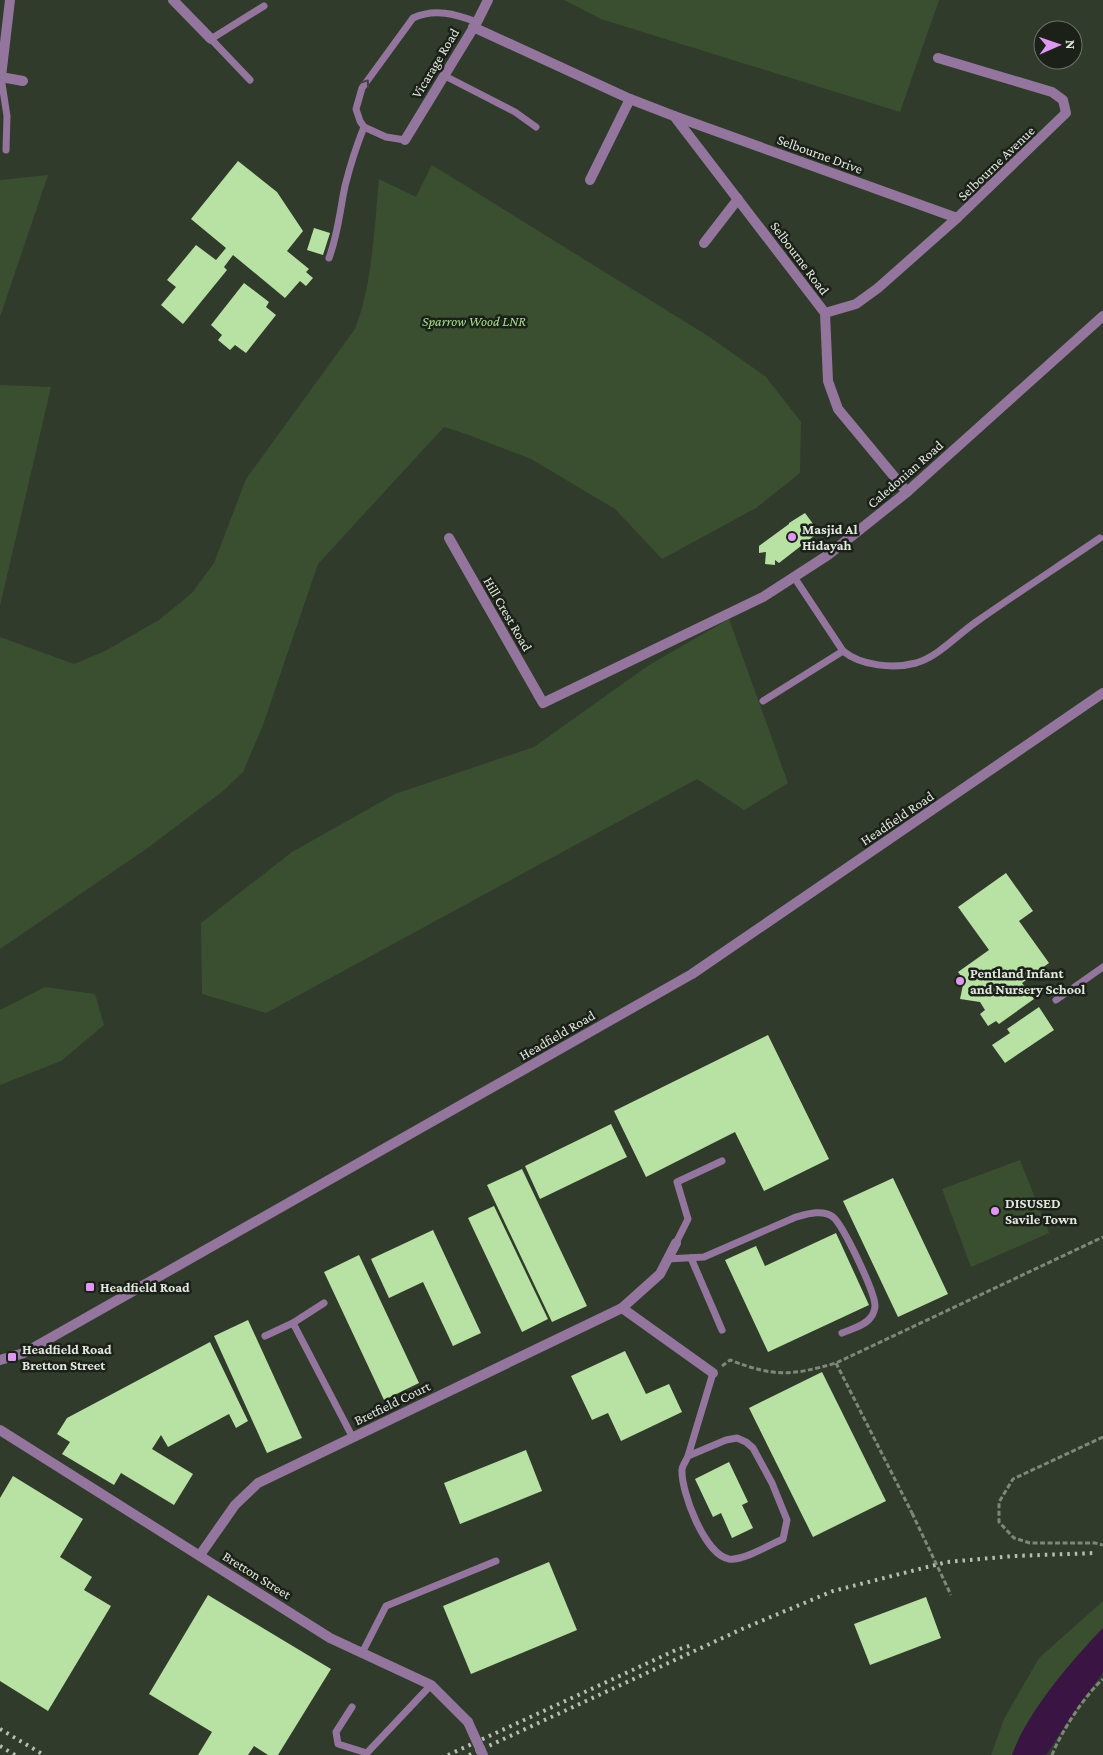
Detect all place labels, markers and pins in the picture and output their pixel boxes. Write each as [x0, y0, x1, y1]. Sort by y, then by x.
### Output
place label: Masjid Al Hidayah [802, 521, 857, 553]
marker: Masjid Al Hidayah [786, 531, 798, 543]
place label: Pentland Infant and Nursery School [970, 965, 1085, 997]
marker: Pentland Infant and Nursery School [954, 975, 966, 987]
place label: DISUSED Savile Town [1005, 1195, 1077, 1227]
marker: DISUSED Savile Town [989, 1205, 1001, 1217]
place label: Headfield Road [100, 1279, 190, 1295]
marker: Headfield Road [84, 1281, 96, 1293]
place label: Headfield Road Bretton Street [22, 1341, 112, 1373]
marker: Headfield Road Bretton Street [6, 1351, 18, 1363]

